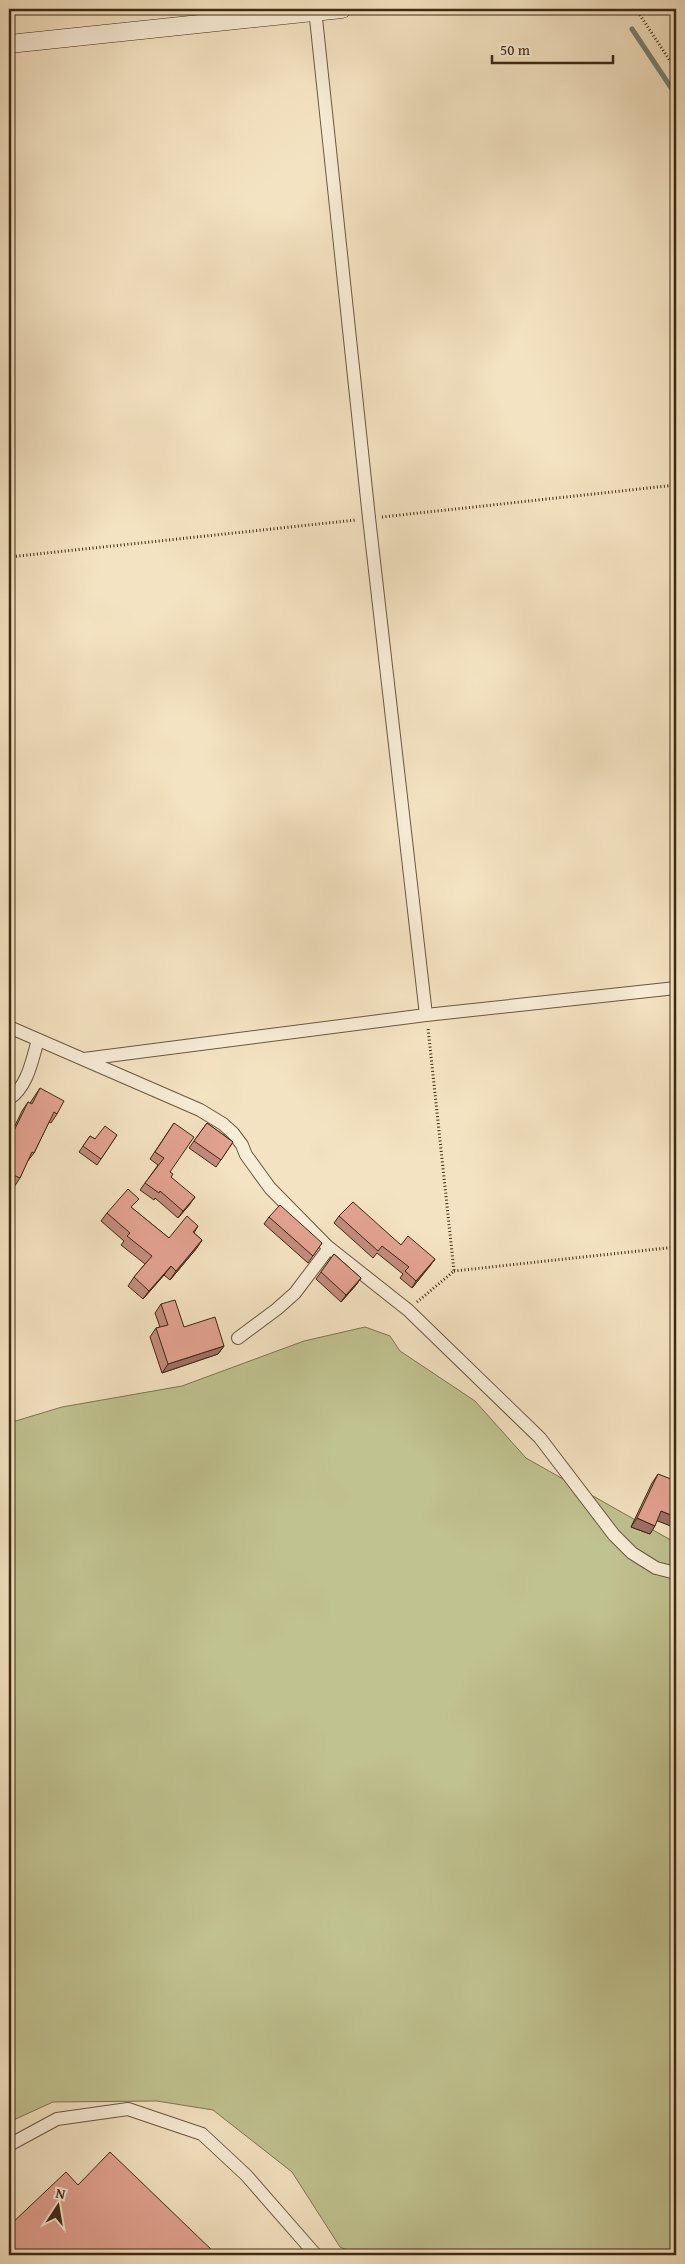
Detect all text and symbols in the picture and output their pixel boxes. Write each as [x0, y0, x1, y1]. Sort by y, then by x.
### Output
scale bar [492, 32, 614, 64]
text: 50 m [500, 39, 531, 60]
north arrow [32, 2182, 82, 2232]
text: N [54, 2183, 68, 2204]

